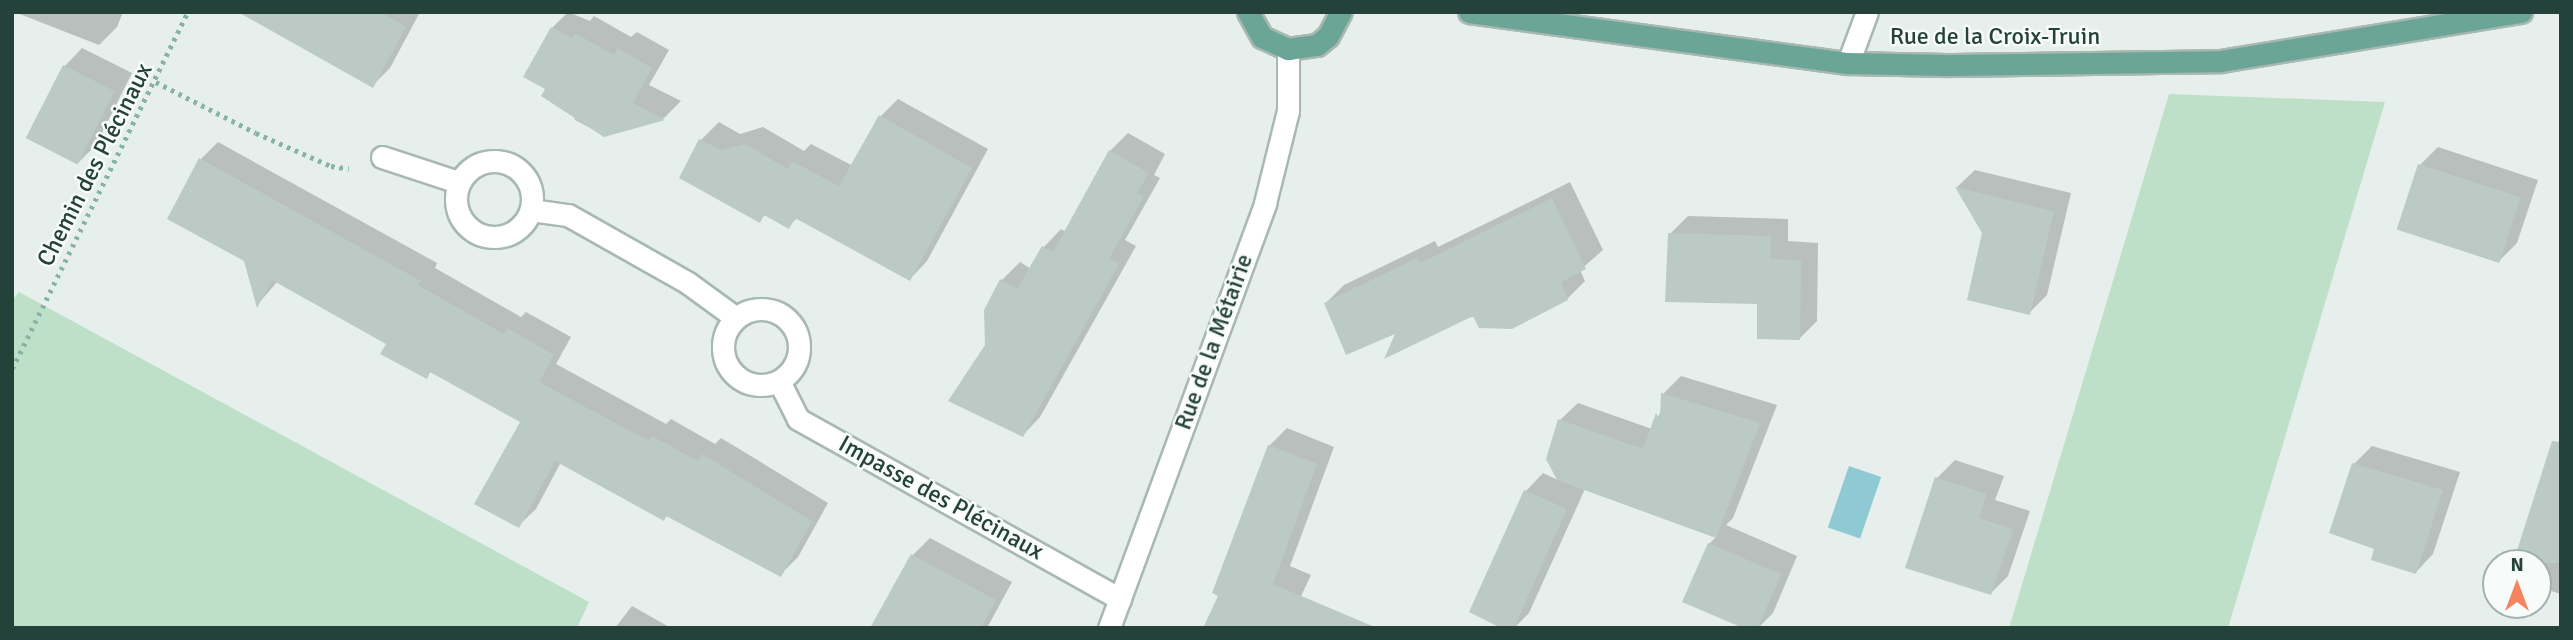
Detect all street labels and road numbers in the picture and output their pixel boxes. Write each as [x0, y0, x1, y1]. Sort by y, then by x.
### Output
street label: Rue de la Croix-Truin [1890, 23, 2100, 51]
street label: Chemin des Plécinaux [31, 59, 159, 271]
street label: Rue de la Métairie [1169, 250, 1259, 434]
street label: Impasse des Plécinaux [834, 430, 1048, 566]

